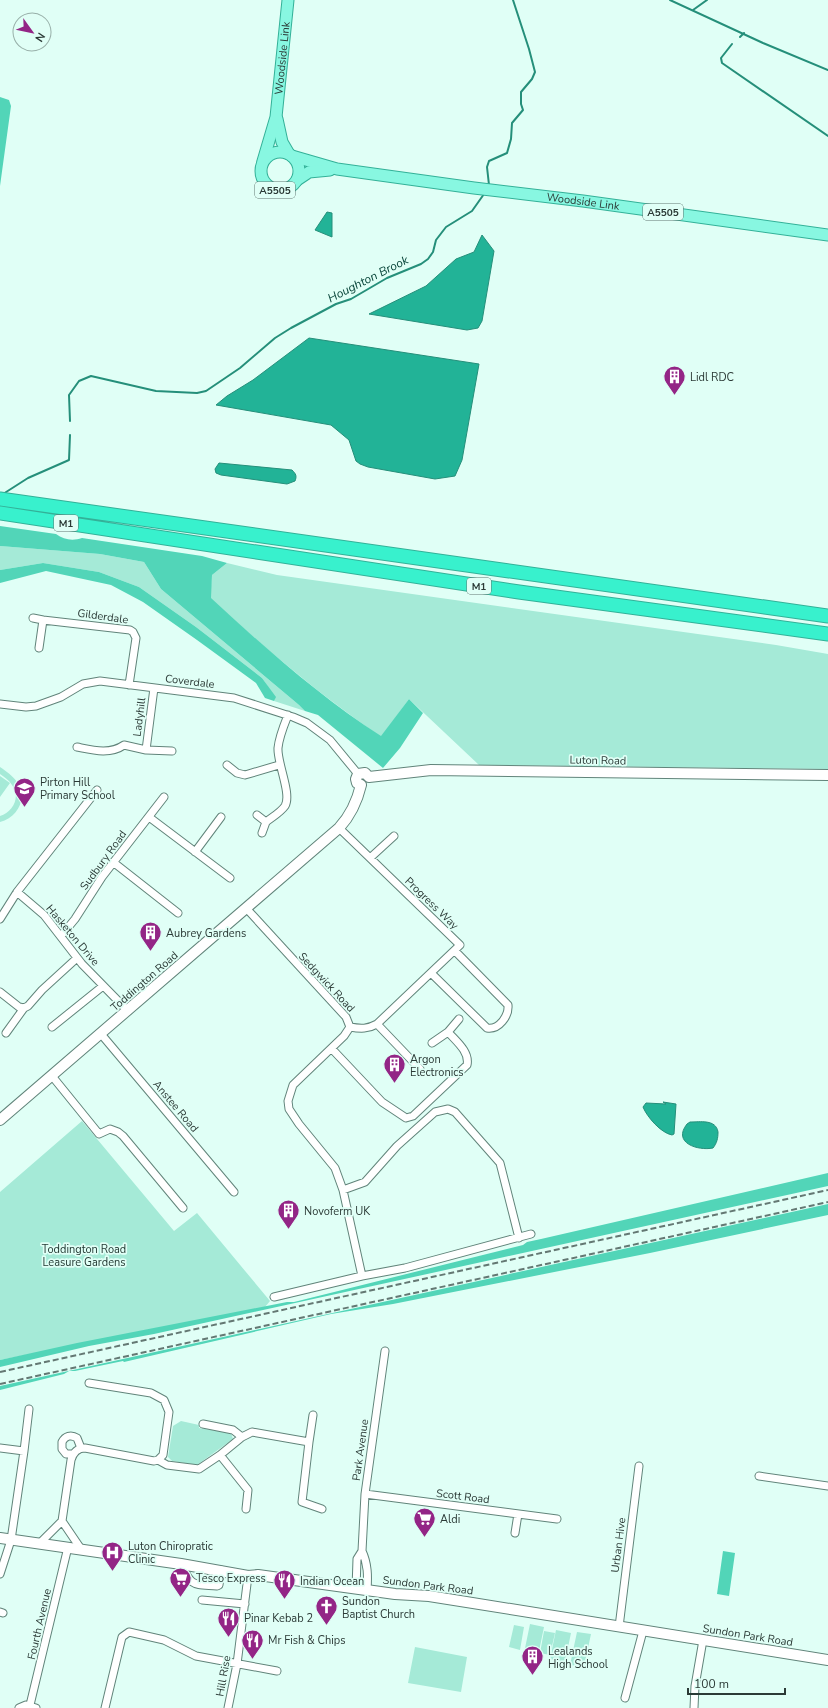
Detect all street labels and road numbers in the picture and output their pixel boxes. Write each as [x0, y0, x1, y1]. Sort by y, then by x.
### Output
street label: Woodside Link [271, 20, 294, 96]
road number: A5505 [255, 182, 295, 198]
street label: Woodside Link [546, 190, 621, 214]
road number: A5505 [643, 204, 683, 220]
road number: M1 [54, 515, 78, 531]
road number: M1 [467, 578, 491, 594]
street label: Gilderdale [77, 606, 129, 628]
street label: Coverdale [164, 671, 216, 692]
street label: Ladyhill [130, 696, 149, 737]
street label: Luton Road [570, 753, 626, 768]
street label: Sudbury Road [77, 827, 130, 893]
street label: Progress Way [402, 874, 462, 933]
street label: Hasketon Drive [43, 901, 103, 969]
street label: Toddington Road [107, 948, 181, 1015]
street label: Sedgwick Road [295, 949, 358, 1015]
street label: Anstee Road [149, 1077, 202, 1135]
street label: Park Avenue [349, 1418, 372, 1482]
street label: Scott Road [435, 1486, 491, 1507]
street label: Urban Hive [608, 1516, 629, 1574]
street label: Sundon Park Road [382, 1572, 474, 1598]
street label: Fourth Avenue [24, 1587, 55, 1661]
street label: Sundon Park Road [702, 1621, 794, 1650]
street label: Hill Rise [213, 1654, 234, 1698]

